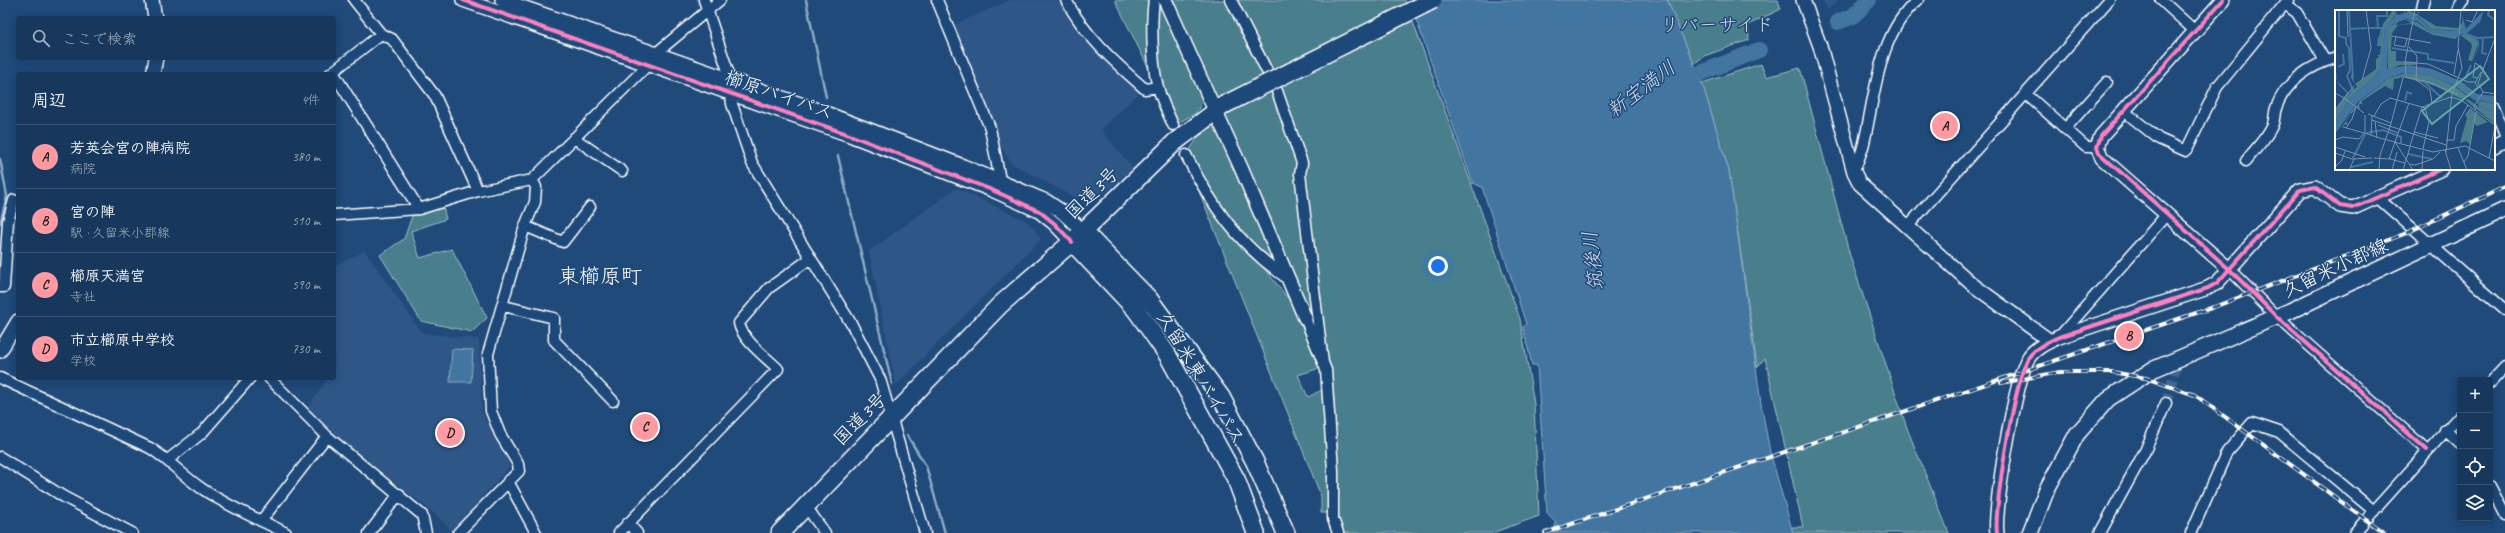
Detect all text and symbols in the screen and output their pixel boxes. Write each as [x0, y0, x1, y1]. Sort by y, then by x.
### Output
inset map [2335, 10, 2495, 170]
park label: リバーサイド [1660, 13, 1774, 37]
search box [16, 16, 336, 60]
icon: search [30, 27, 52, 49]
text: ここで検索 [62, 30, 137, 49]
water label: 新宝満川 [1602, 55, 1680, 123]
street label: 櫛原バイパス [721, 65, 837, 125]
text: 周辺 [32, 90, 66, 111]
text: 4件 [301, 92, 320, 108]
pin: A [1932, 111, 1958, 141]
text: 芳英会宮の陣病院 [70, 139, 190, 158]
text: A [42, 149, 48, 165]
text: 380 m [292, 149, 320, 165]
text: 病院 [70, 161, 96, 177]
street label: 国道3号 [1060, 162, 1124, 224]
text: 宮の陣 [70, 203, 115, 222]
text: B [42, 213, 48, 229]
text: 510 m [292, 213, 320, 229]
text: 駅 · 久留米小郡線 [70, 225, 170, 241]
water label: 筑後川 [1577, 230, 1609, 292]
street label: 久留米小郡線 [2278, 233, 2392, 303]
your location [1428, 256, 1448, 276]
district label: 東櫛原町 [558, 263, 642, 289]
text: 櫛原天満宮 [70, 267, 145, 286]
text: C [42, 277, 48, 293]
text: 590 m [292, 277, 320, 293]
text: 寺社 [70, 289, 96, 305]
street label: 久留米東バイパス [1152, 307, 1250, 449]
pin: B [2116, 321, 2142, 351]
text: 市立櫛原中学校 [70, 331, 175, 350]
text: D [41, 341, 49, 357]
text: 730 m [292, 341, 320, 357]
text: 学校 [70, 353, 96, 369]
map controls [2457, 377, 2493, 521]
button: + [2457, 377, 2493, 413]
street label: 国道3号 [828, 387, 892, 451]
pin: C [632, 412, 658, 442]
button: − [2457, 413, 2493, 449]
pin: D [437, 418, 463, 448]
button: locate [2457, 449, 2493, 485]
button: layers [2457, 485, 2493, 521]

